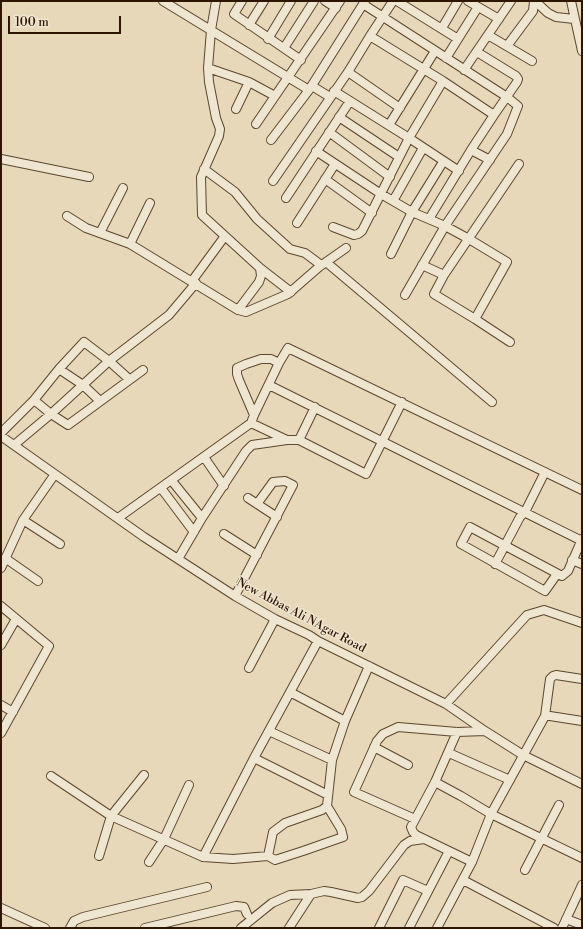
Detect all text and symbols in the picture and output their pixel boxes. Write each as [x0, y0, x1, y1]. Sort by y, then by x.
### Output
scale bar [10, 8, 123, 34]
text: 100 m [15, 15, 49, 30]
street label: New Abbas Ali NAgar Road [234, 576, 368, 656]

